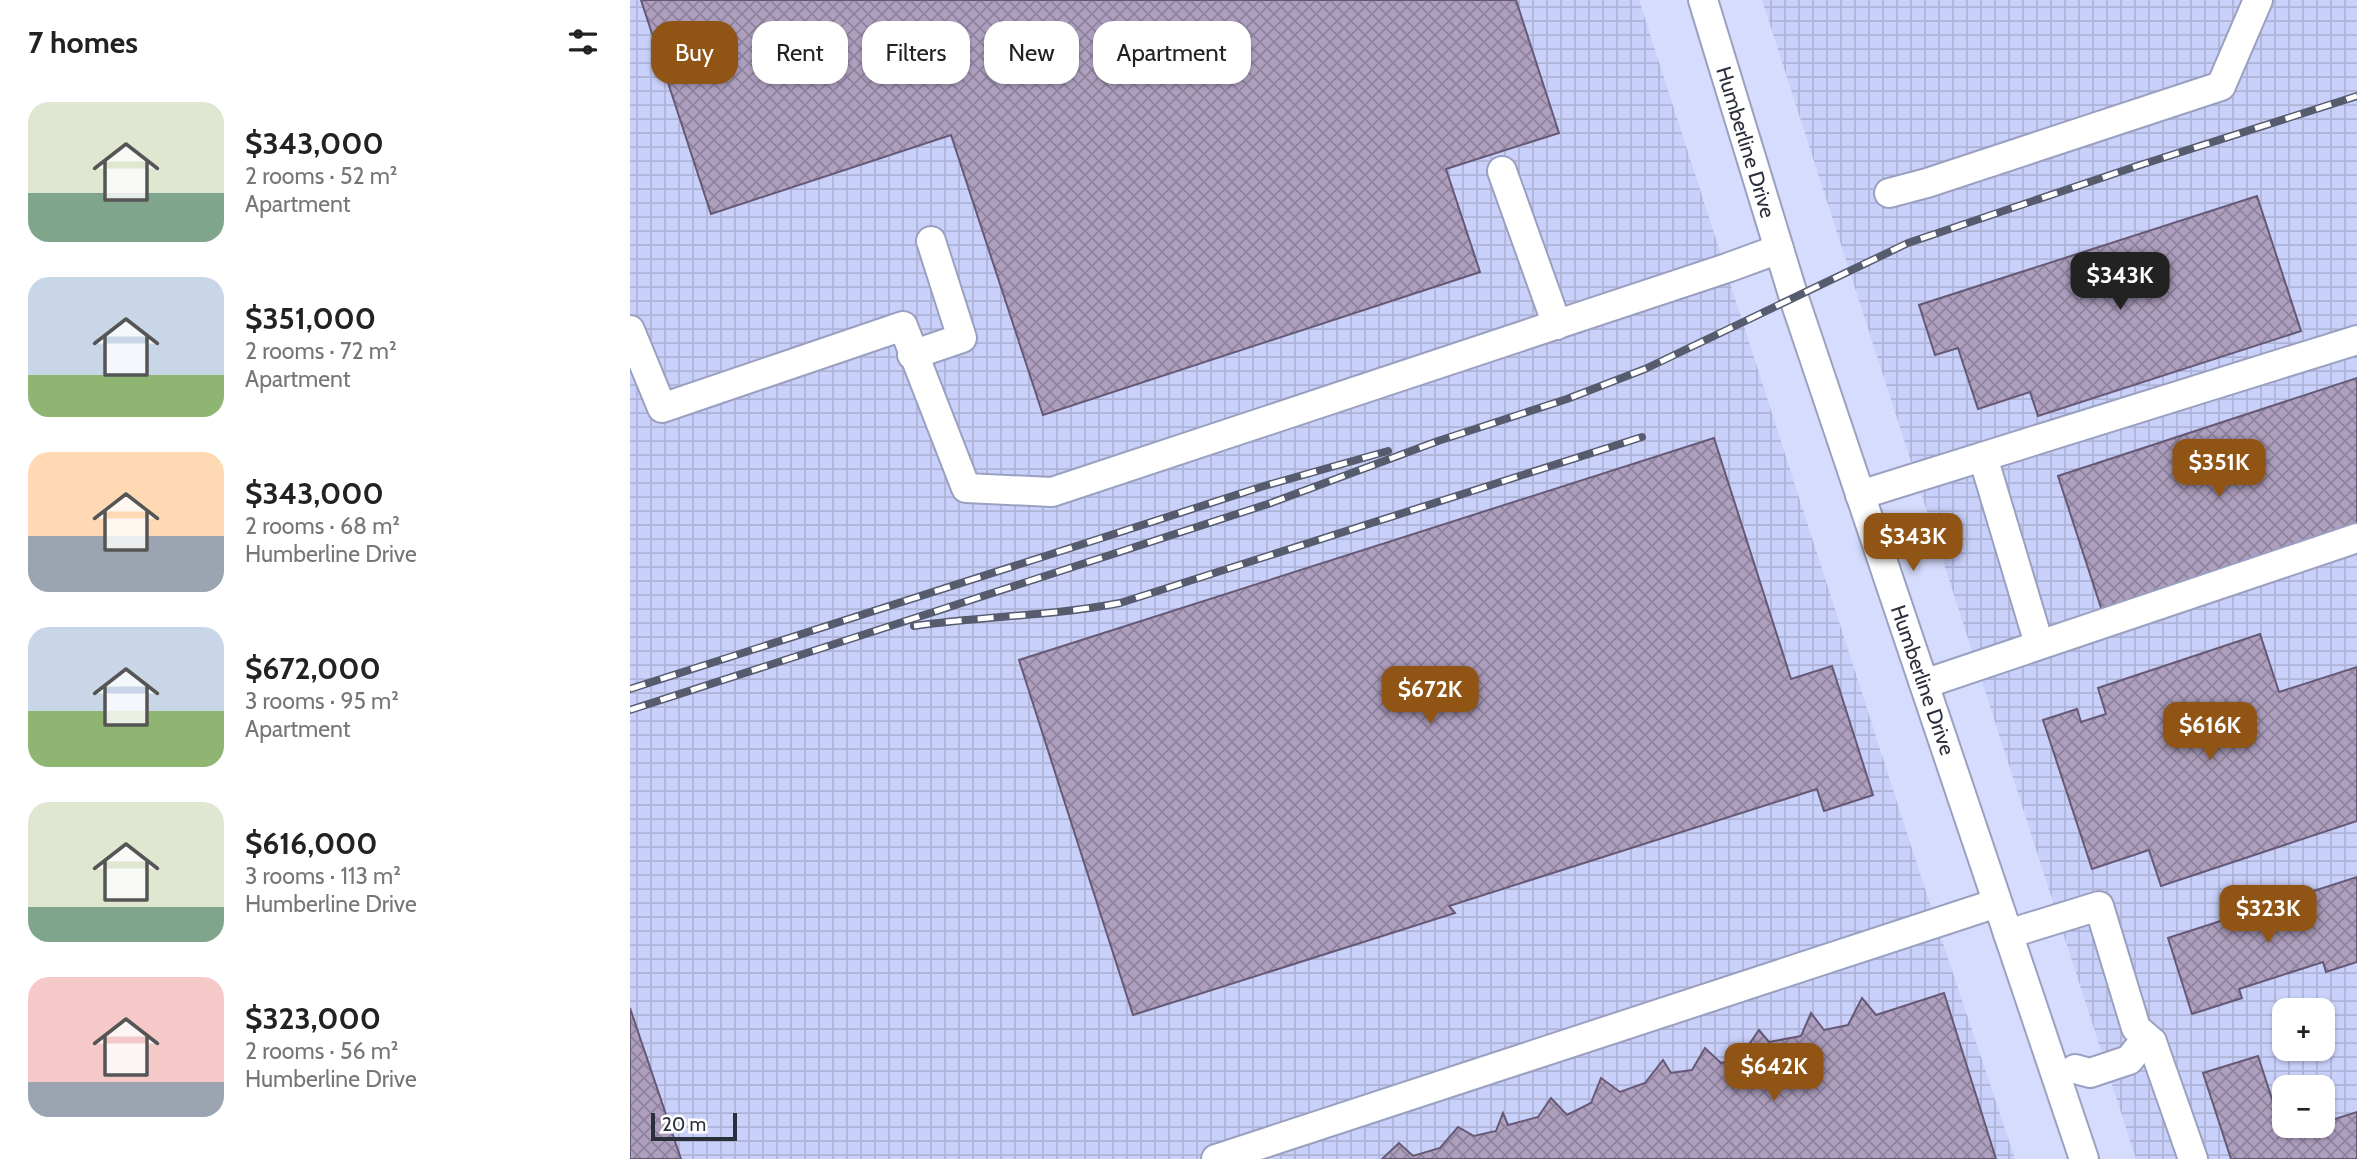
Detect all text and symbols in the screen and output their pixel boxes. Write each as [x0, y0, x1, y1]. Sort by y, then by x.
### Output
chip: Buy [651, 21, 738, 84]
chip: Rent [752, 21, 848, 84]
chip: Filters [862, 21, 970, 84]
chip: New [984, 21, 1079, 84]
chip: Apartment [1093, 21, 1251, 84]
icon: filters [564, 23, 602, 61]
text: 7 homes [28, 24, 138, 61]
street label: Humberline Drive [1711, 63, 1781, 221]
text: $343,000 [245, 125, 384, 162]
icon: home [84, 130, 168, 214]
text: 2 rooms · 52 m² [245, 162, 398, 190]
text: Apartment [245, 190, 350, 218]
pin: $343K [2071, 252, 2169, 312]
text: $343K [2087, 261, 2153, 289]
text: $351,000 [245, 300, 376, 337]
icon: home [84, 305, 168, 389]
text: 2 rooms · 72 m² [245, 337, 397, 365]
text: Apartment [245, 365, 350, 393]
pin: $351K [2170, 440, 2268, 499]
text: $351K [2189, 448, 2250, 476]
text: $343,000 [245, 475, 384, 512]
icon: home [84, 480, 168, 564]
text: 2 rooms · 68 m² [245, 512, 400, 540]
pin: $343K [1864, 514, 1962, 573]
text: $343K [1880, 522, 1946, 550]
text: Humberline Drive [245, 540, 417, 568]
street label: Humberline Drive [1886, 602, 1960, 758]
text: $672,000 [245, 650, 381, 687]
icon: home [84, 655, 168, 739]
pin: $672K [1381, 666, 1479, 726]
text: $672K [1398, 675, 1462, 703]
text: 3 rooms · 95 m² [245, 687, 399, 715]
pin: $616K [2161, 702, 2259, 762]
text: $616K [2179, 711, 2241, 739]
text: Apartment [245, 715, 350, 743]
text: $616,000 [245, 825, 377, 862]
icon: home [84, 830, 168, 914]
text: 3 rooms · 113 m² [245, 862, 401, 890]
pin: $323K [2219, 886, 2317, 945]
text: Humberline Drive [245, 890, 417, 918]
text: $323K [2236, 894, 2300, 922]
map controls [2272, 998, 2335, 1138]
button: + [2272, 998, 2335, 1061]
text: $323,000 [245, 1000, 381, 1037]
icon: home [84, 1005, 168, 1089]
text: 2 rooms · 56 m² [245, 1037, 399, 1065]
pin: $642K [1725, 1044, 1823, 1103]
text: $642K [1740, 1052, 1808, 1080]
text: Humberline Drive [245, 1065, 417, 1093]
button: − [2272, 1075, 2335, 1138]
scale bar [651, 1110, 737, 1142]
text: 20 m [662, 1113, 706, 1136]

